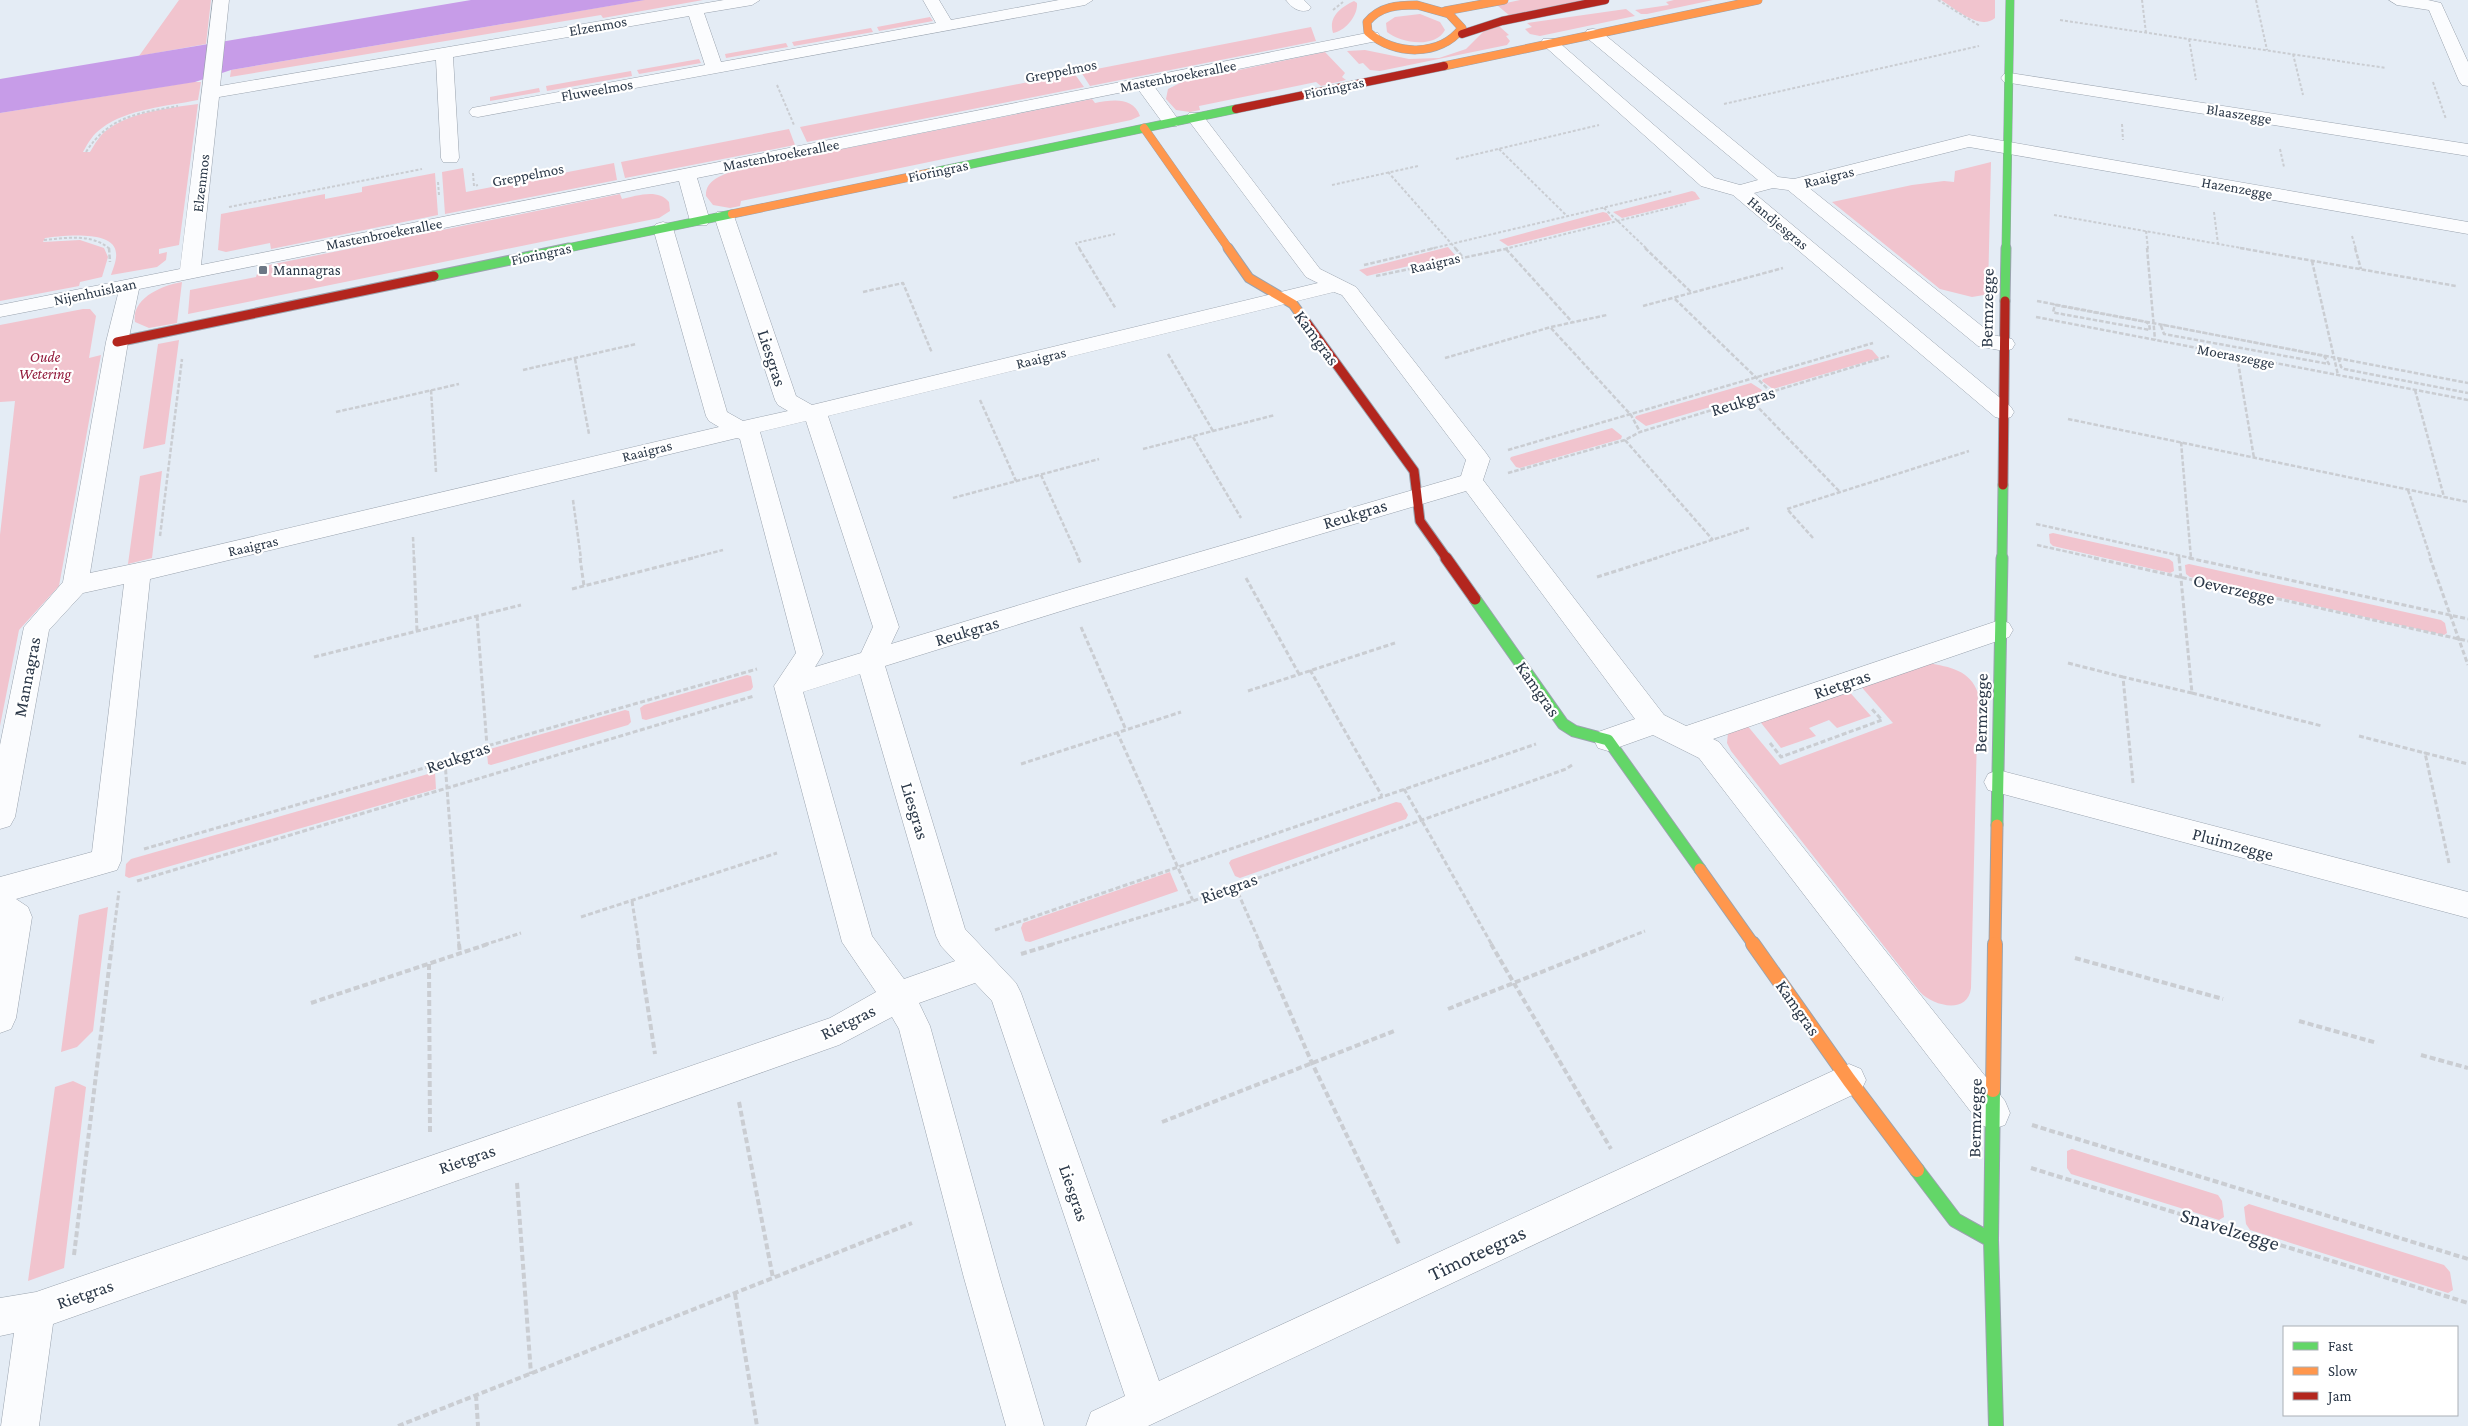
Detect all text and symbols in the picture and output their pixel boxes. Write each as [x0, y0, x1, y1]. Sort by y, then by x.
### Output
street label: Elzenmos [568, 13, 628, 39]
street label: Greppelmos [1024, 56, 1099, 87]
street label: Mastenbroekerallee [1118, 57, 1238, 95]
street label: Fioringras [1302, 74, 1366, 103]
street label: Fluweelmos [560, 76, 634, 104]
street label: Blaaszegge [2205, 101, 2273, 128]
street label: Mastenbroekerallee [721, 136, 841, 174]
street label: Elzenmos [189, 153, 213, 213]
street label: Fioringras [906, 157, 970, 186]
street label: Greppelmos [491, 160, 566, 191]
street label: Raaigras [1802, 163, 1856, 192]
street label: Hazenzegge [2200, 174, 2274, 203]
street label: Handjesgras [1744, 193, 1812, 254]
street label: Mastenbroekerallee [324, 215, 444, 253]
street label: Fioringras [509, 240, 573, 269]
street label: Raaigras [1408, 249, 1462, 278]
place label: Mannagras [273, 262, 341, 279]
marker: Mannagras [257, 264, 269, 276]
street label: Bermzegge [1976, 268, 1998, 348]
street label: Nijenhuislaan [52, 275, 138, 310]
street label: Kamgras [1290, 307, 1344, 369]
street label: Liesgras [753, 327, 791, 389]
street label: Moeraszegge [2196, 341, 2276, 372]
street label: Raaigras [1014, 344, 1068, 373]
park label: Oude Wetering [19, 349, 72, 383]
street label: Reukgras [1709, 382, 1777, 420]
street label: Raaigras [620, 437, 674, 466]
street label: Reukgras [1321, 495, 1389, 533]
street label: Raaigras [226, 532, 280, 561]
street label: Oeverzegge [2191, 570, 2277, 608]
street label: Reukgras [933, 612, 1001, 650]
street label: Mannagras [9, 635, 45, 719]
street label: Kamgras [1512, 657, 1564, 721]
street label: Rietgras [1811, 665, 1873, 703]
street label: Bermzegge [1970, 673, 1992, 753]
street label: Reukgras [424, 737, 492, 777]
street label: Liesgras [897, 780, 933, 842]
street label: Pluimzegge [2190, 824, 2276, 864]
street label: Rietgras [1198, 869, 1260, 907]
street label: Kamgras [1772, 976, 1824, 1040]
street label: Rietgras [817, 1000, 879, 1044]
street label: Bermzegge [1964, 1078, 1986, 1158]
street label: Rietgras [436, 1140, 498, 1178]
street label: Liesgras [1055, 1162, 1093, 1224]
street label: Snavelzegge [2177, 1203, 2283, 1255]
street label: Timoteegras [1425, 1220, 1529, 1286]
street label: Rietgras [54, 1275, 116, 1313]
legend [2283, 1326, 2458, 1416]
text: Fast [2328, 1338, 2354, 1354]
text: Slow [2328, 1363, 2358, 1379]
text: Jam [2326, 1388, 2351, 1405]

